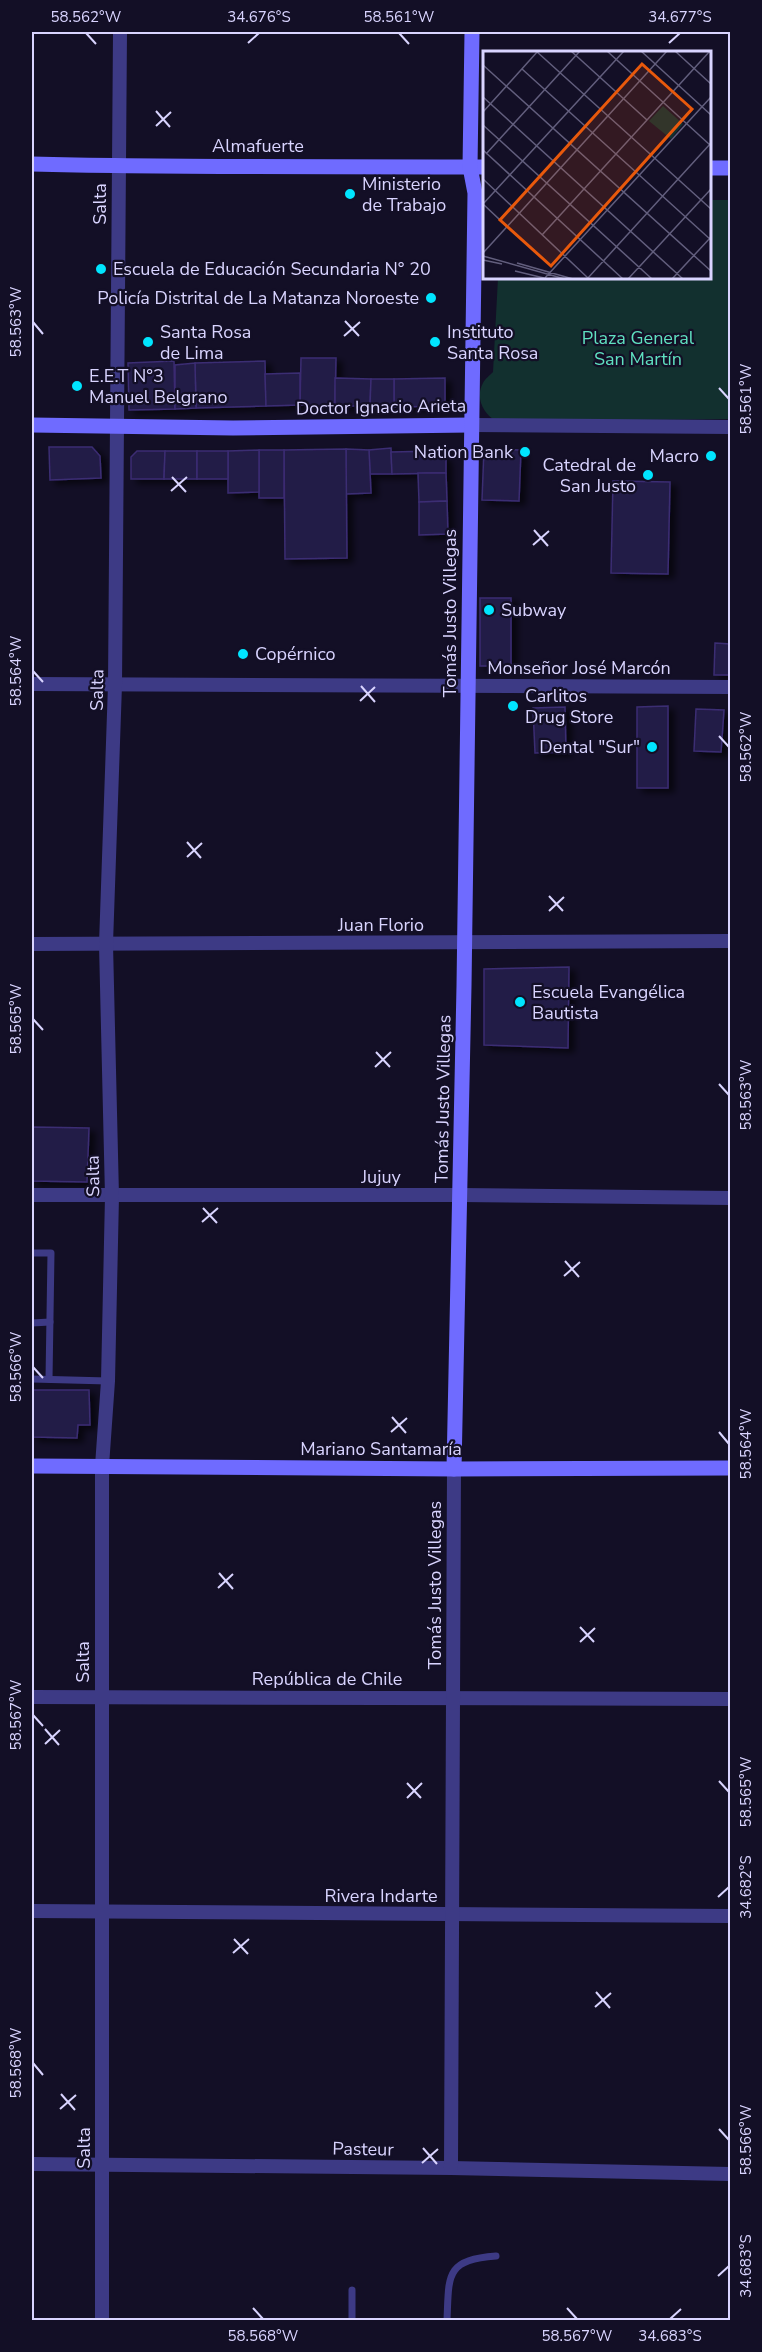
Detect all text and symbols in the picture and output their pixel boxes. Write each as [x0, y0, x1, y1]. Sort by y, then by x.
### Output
text: 58.562°W [51, 7, 122, 27]
text: 34.676°S [227, 7, 291, 27]
text: 58.561°W [364, 7, 435, 27]
text: 34.677°S [648, 7, 712, 27]
inset map [483, 51, 711, 279]
street label: Almafuerte [212, 134, 304, 158]
place label: Ministerio de Trabajo [362, 172, 446, 217]
street label: Salta [88, 183, 112, 225]
marker: Ministerio de Trabajo [343, 187, 357, 201]
place label: Escuela de Educación Secundaria N° 20 [113, 257, 431, 281]
marker: Escuela de Educación Secundaria N° 20 [94, 262, 108, 276]
text: 58.563°W [6, 286, 26, 357]
place label: Policía Distrital de La Matanza Noroeste [97, 286, 419, 310]
marker: Policía Distrital de La Matanza Noroeste [424, 291, 438, 305]
place label: Santa Rosa de Lima [160, 320, 251, 365]
place label: Instituto Santa Rosa [447, 320, 538, 365]
park label: Plaza General San Martín [582, 326, 695, 371]
marker: Santa Rosa de Lima [141, 335, 155, 349]
marker: Instituto Santa Rosa [428, 335, 442, 349]
text: 58.561°W [736, 363, 756, 434]
place label: E.E.T N°3 Manuel Belgrano [89, 364, 227, 409]
marker: E.E.T N°3 Manuel Belgrano [70, 379, 84, 393]
street label: Doctor Ignacio Arieta [296, 394, 466, 420]
place label: Nation Bank [414, 440, 514, 464]
place label: Macro [649, 444, 699, 468]
marker: Nation Bank [518, 445, 532, 459]
marker: Macro [704, 449, 718, 463]
place label: Catedral de San Justo [542, 453, 636, 498]
marker: Catedral de San Justo [641, 468, 655, 482]
street label: Tomás Justo Villegas [438, 529, 462, 697]
place label: Subway [501, 598, 567, 622]
marker: Subway [482, 603, 496, 617]
text: 58.564°W [6, 635, 26, 706]
place label: Copérnico [255, 642, 336, 666]
marker: Copérnico [236, 647, 250, 661]
street label: Monseñor José Marcón [487, 656, 671, 680]
street label: Salta [85, 669, 109, 711]
place label: Carlitos Drug Store [525, 684, 613, 729]
marker: Carlitos Drug Store [506, 699, 520, 713]
text: 58.562°W [736, 711, 756, 782]
place label: Dental "Sur" [539, 735, 640, 759]
marker: Dental "Sur" [645, 740, 659, 754]
street label: Juan Florio [337, 913, 424, 937]
place label: Escuela Evangélica Bautista [532, 980, 685, 1025]
text: 58.565°W [6, 983, 26, 1054]
marker: Escuela Evangélica Bautista [513, 995, 527, 1009]
street label: Tomás Justo Villegas [430, 1015, 456, 1183]
text: 58.563°W [736, 1059, 756, 1130]
street label: Salta [81, 1155, 105, 1197]
street label: Jujuy [360, 1165, 402, 1189]
text: 58.566°W [6, 1331, 26, 1402]
text: 58.564°W [736, 1408, 756, 1479]
street label: Mariano Santamaría [300, 1437, 462, 1461]
street label: Tomás Justo Villegas [423, 1501, 447, 1669]
street label: Salta [71, 1641, 95, 1683]
street label: República de Chile [252, 1667, 402, 1691]
text: 58.567°W [6, 1679, 26, 1750]
text: 58.565°W [736, 1756, 756, 1827]
text: 34.682°S [736, 1855, 756, 1919]
street label: Rivera Indarte [324, 1884, 438, 1908]
text: 58.568°W [6, 2027, 26, 2098]
text: 58.566°W [736, 2104, 756, 2175]
street label: Salta [72, 2127, 96, 2169]
street label: Pasteur [332, 2136, 394, 2162]
text: 34.683°S [736, 2234, 756, 2298]
text: 58.568°W [228, 2326, 299, 2346]
text: 58.567°W [542, 2326, 613, 2346]
text: 34.683°S [638, 2326, 702, 2346]

